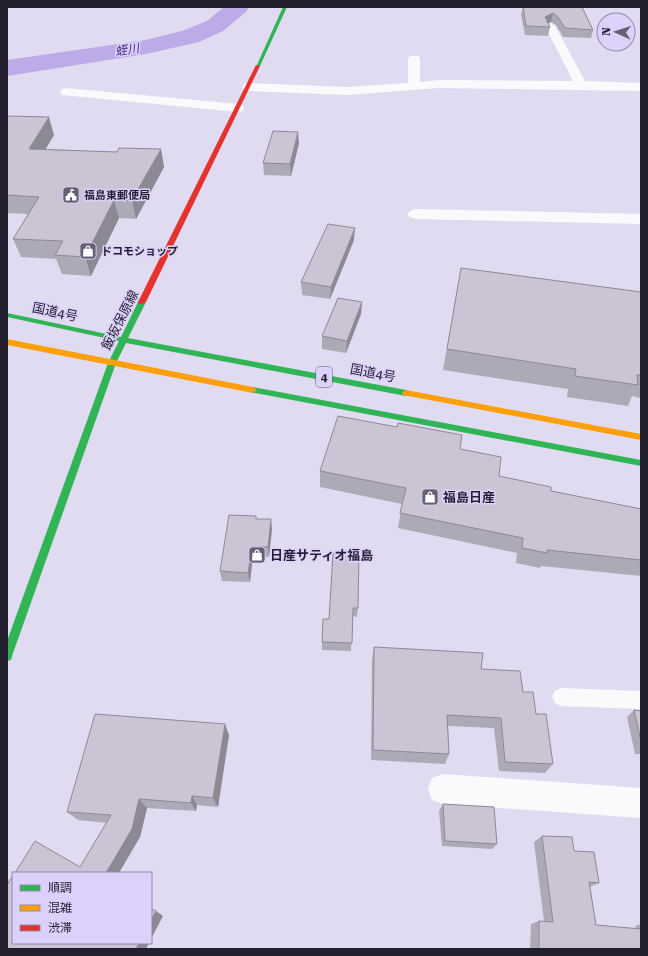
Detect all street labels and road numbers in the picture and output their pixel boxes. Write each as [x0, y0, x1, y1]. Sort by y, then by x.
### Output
street label: 飯坂保原線 [99, 288, 141, 352]
street label: 国道4号 [31, 300, 79, 324]
street label: 国道4号 [349, 361, 397, 385]
road number: 4 [316, 367, 332, 387]

